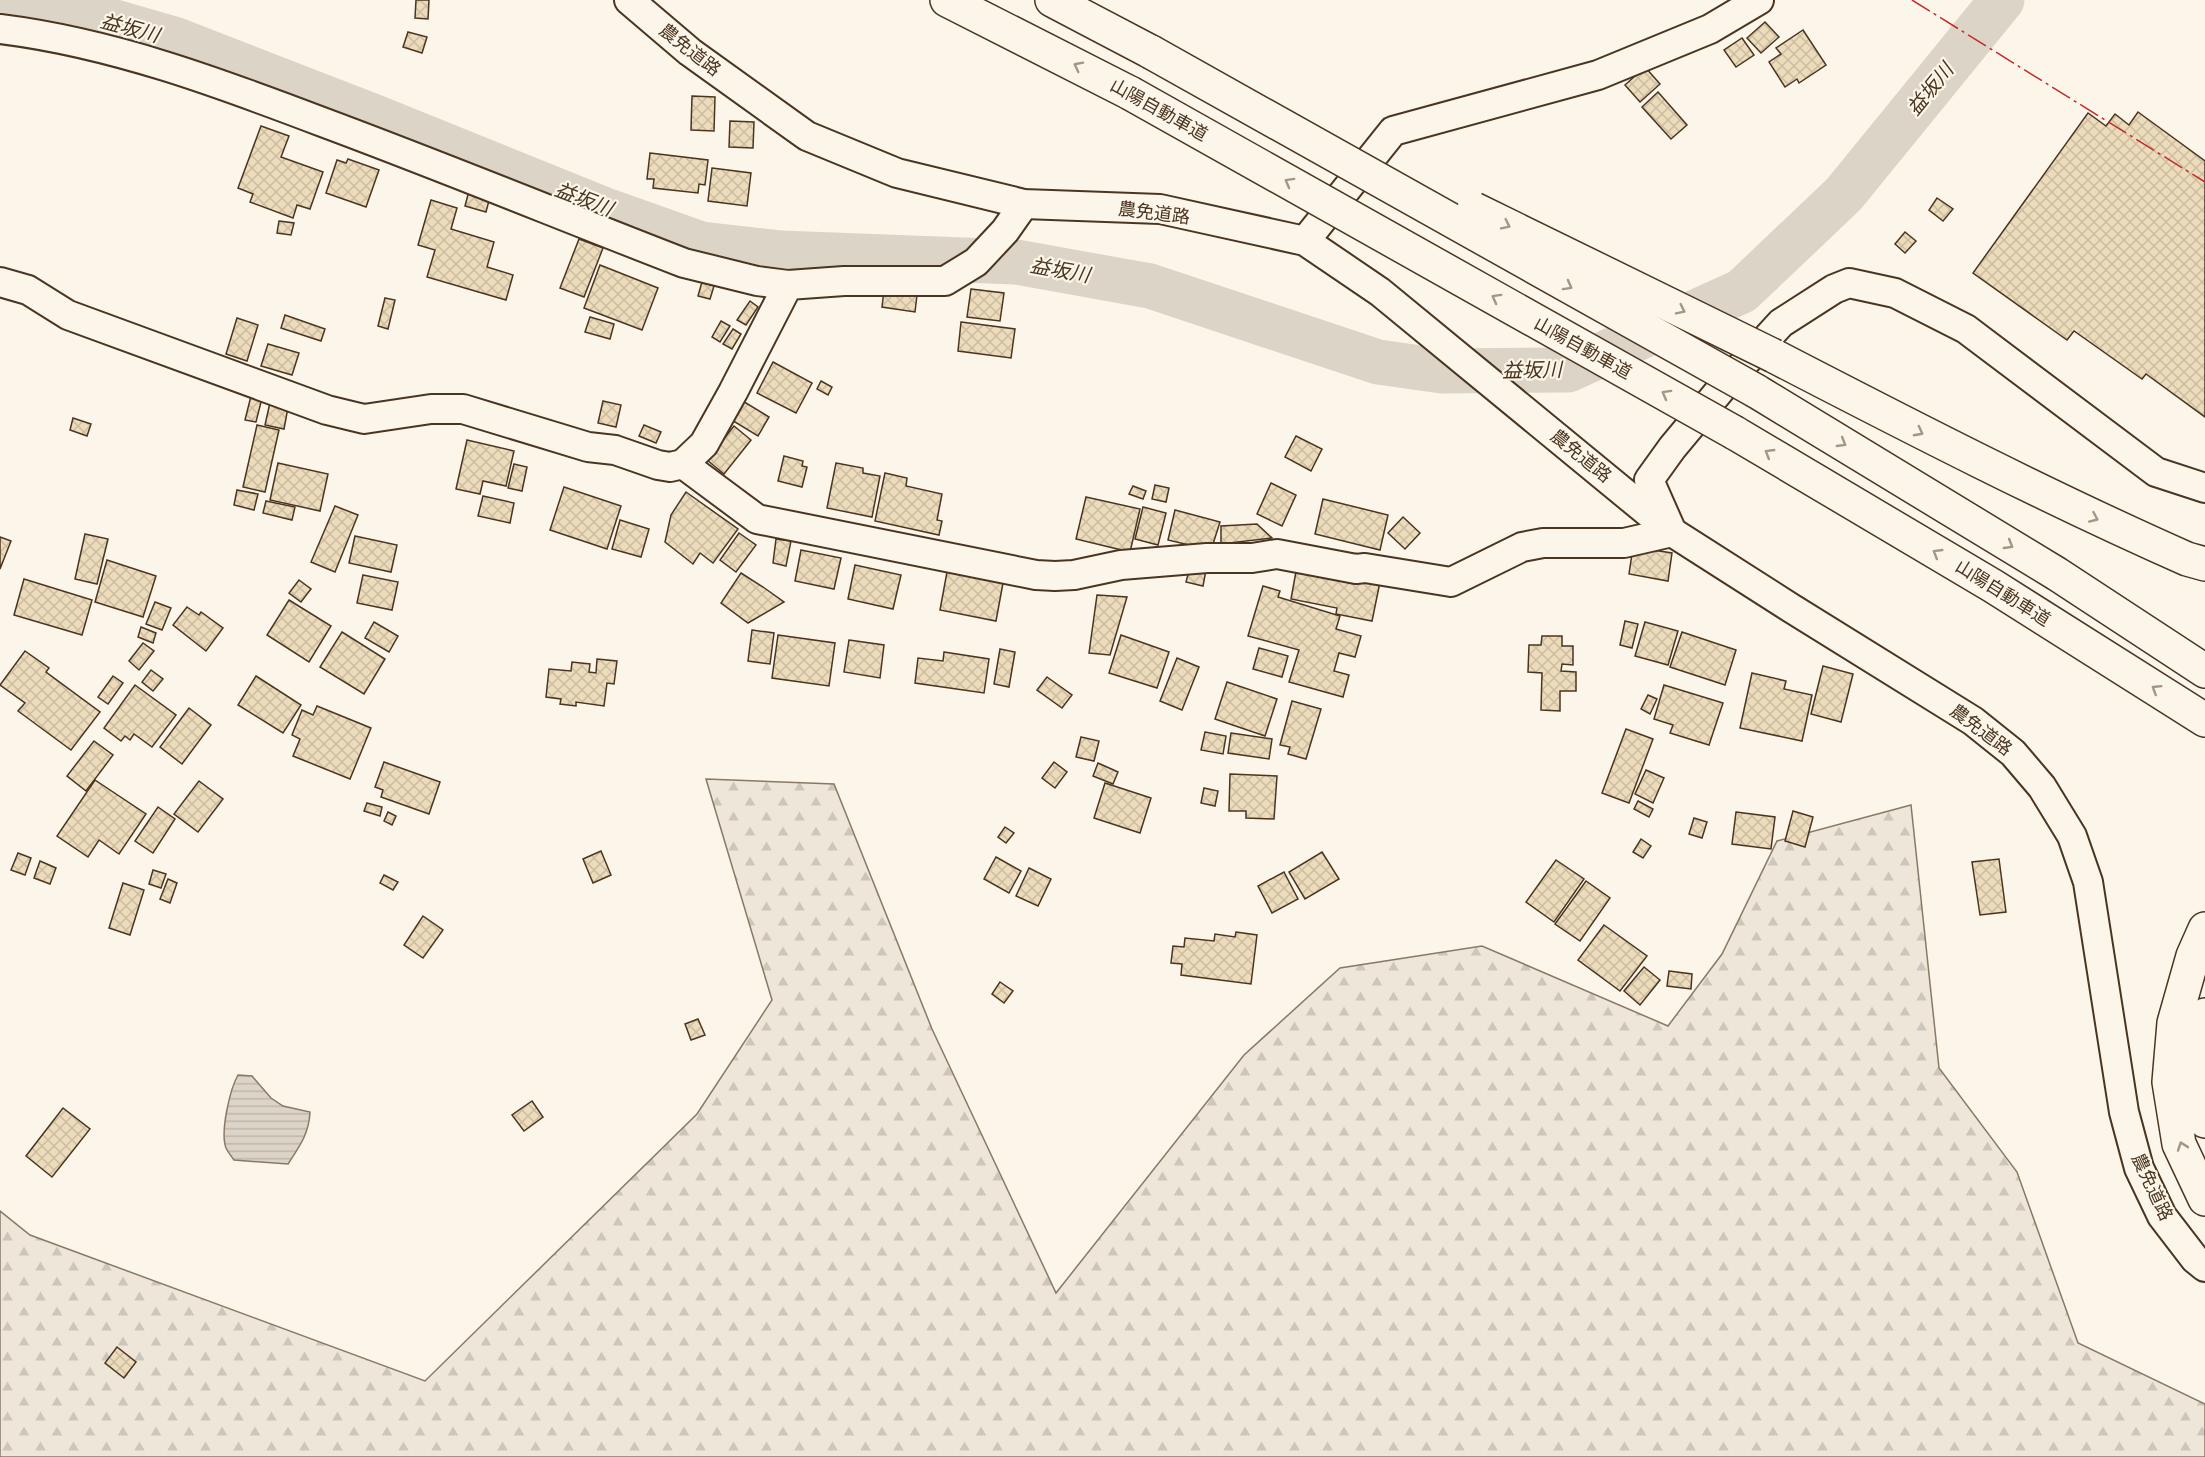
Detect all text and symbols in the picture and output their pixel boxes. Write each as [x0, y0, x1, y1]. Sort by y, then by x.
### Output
water label: 益坂川 [98, 9, 164, 48]
street label: 農免道路 [655, 19, 725, 80]
water label: 益坂川 [1902, 57, 1959, 120]
one-way arrow [1073, 62, 1084, 73]
street label: 山陽自動車道 [1107, 74, 1212, 145]
water label: 益坂川 [552, 177, 618, 222]
one-way arrow [1285, 178, 1295, 190]
street label: 農免道路 [1117, 198, 1191, 227]
one-way arrow [1499, 217, 1510, 229]
water label: 益坂川 [1028, 253, 1094, 287]
one-way arrow [1562, 279, 1573, 290]
one-way arrow [1492, 294, 1502, 306]
one-way arrow [1674, 303, 1685, 315]
street label: 山陽自動車道 [1531, 312, 1636, 383]
water label: 益坂川 [1502, 357, 1564, 383]
one-way arrow [1662, 390, 1672, 401]
street label: 農免道路 [1547, 425, 1616, 486]
one-way arrow [1913, 425, 1923, 436]
one-way arrow [1836, 436, 1846, 448]
one-way arrow [1765, 449, 1775, 460]
one-way arrow [2088, 510, 2099, 522]
one-way arrow [2003, 537, 2013, 549]
one-way arrow [1933, 548, 1943, 560]
street label: 山陽自動車道 [1952, 555, 2055, 630]
one-way arrow [2151, 685, 2162, 696]
street label: 農免道路 [1946, 700, 2016, 760]
one-way arrow [2176, 1141, 2189, 1152]
street label: 農免道路 [2128, 1150, 2177, 1224]

